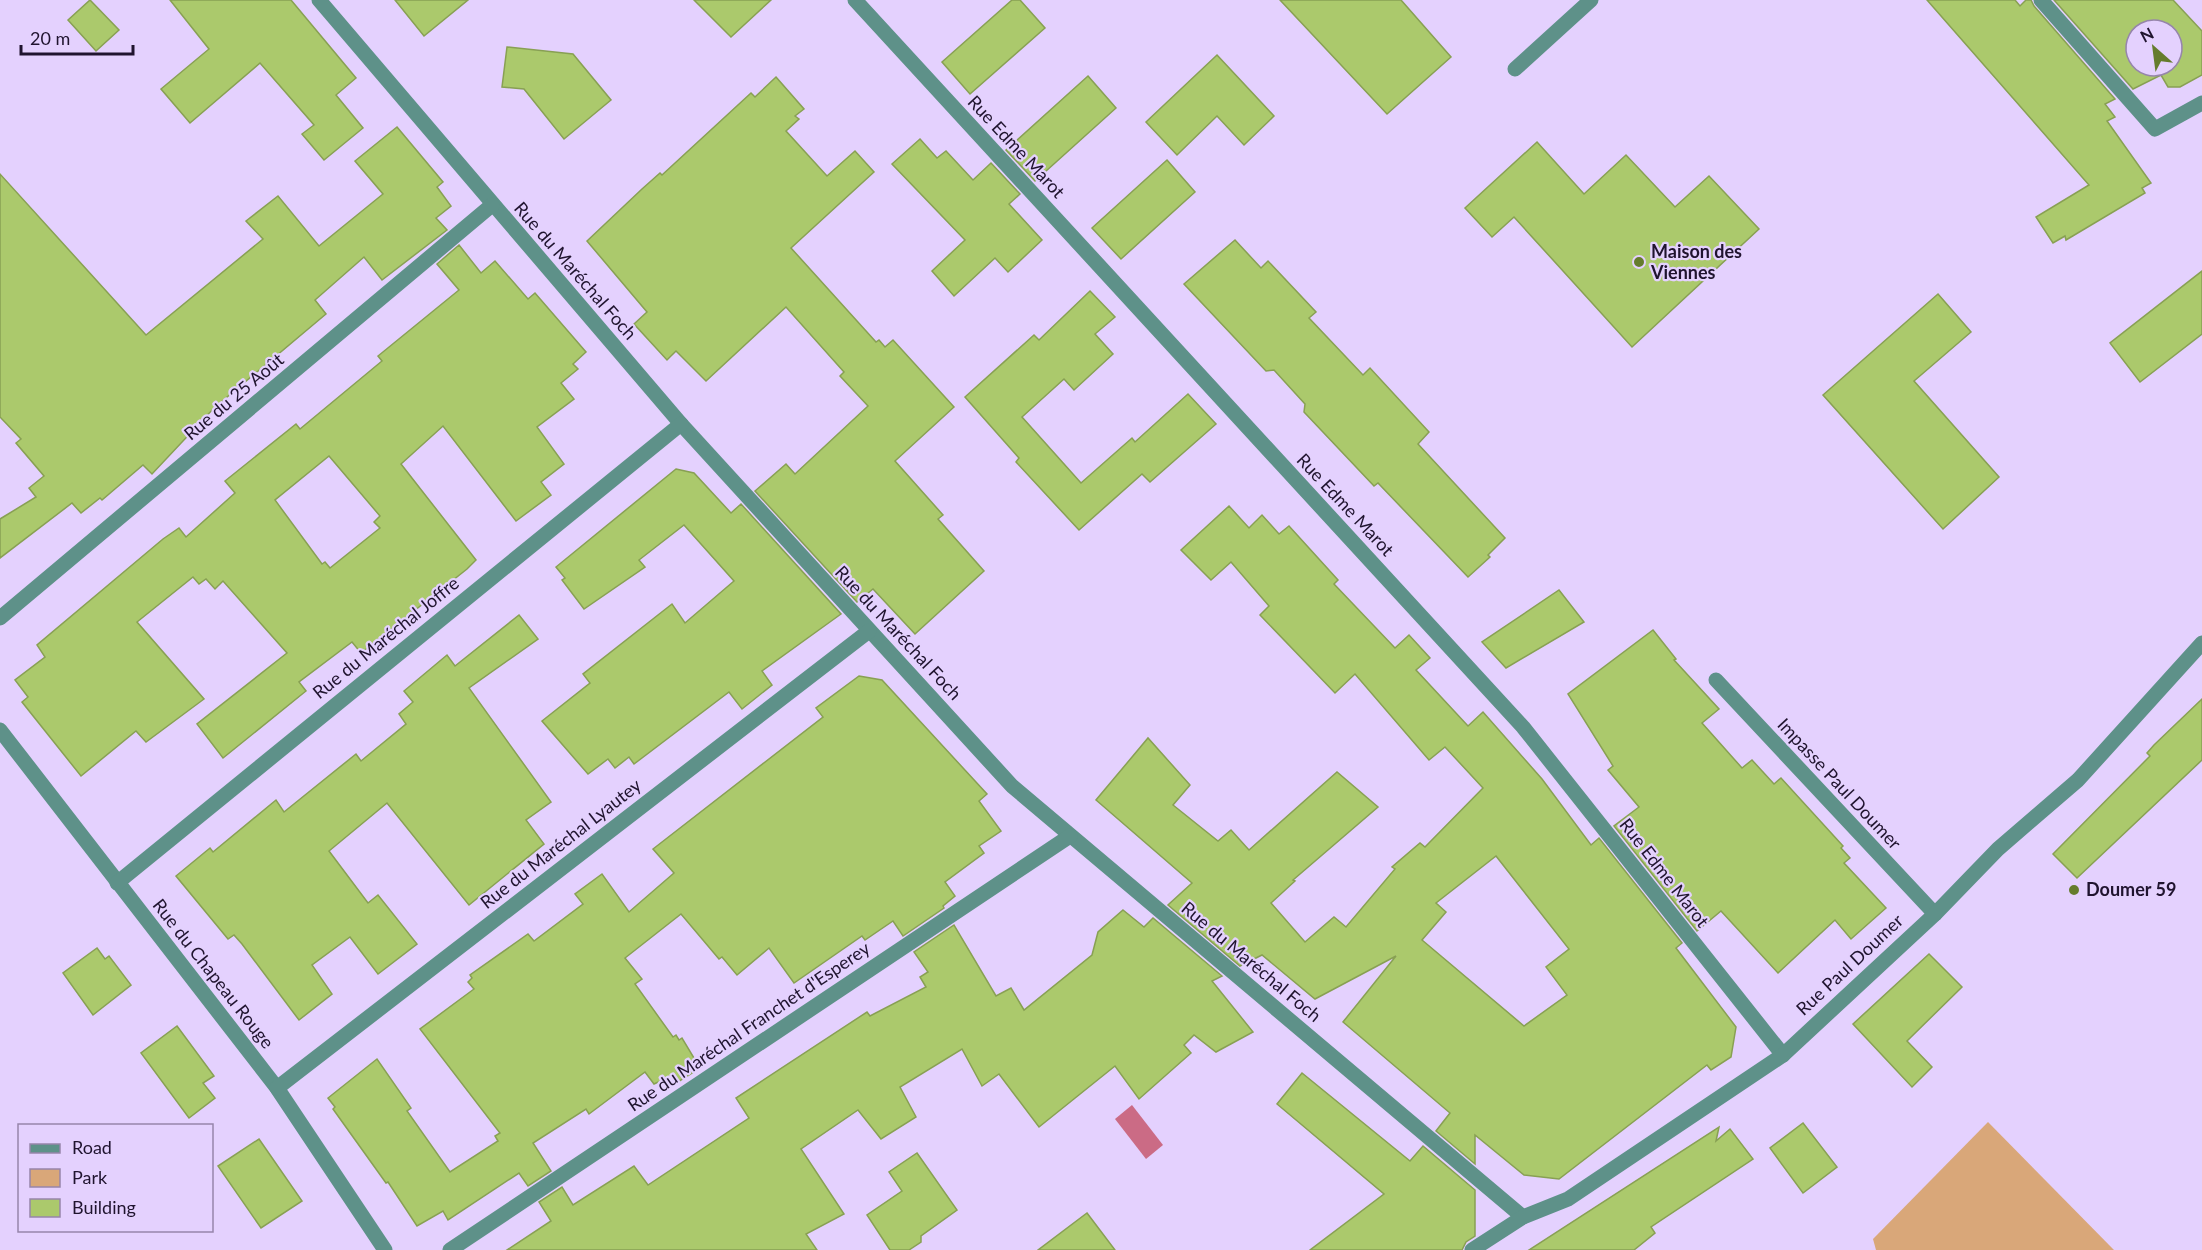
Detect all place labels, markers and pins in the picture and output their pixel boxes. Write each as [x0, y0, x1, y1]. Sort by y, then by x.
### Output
place label: Maison des Viennes [1650, 240, 1742, 283]
marker: Maison des Viennes [1632, 255, 1646, 269]
place label: Doumer 59 [2086, 878, 2176, 900]
marker: Doumer 59 [2067, 883, 2081, 897]

